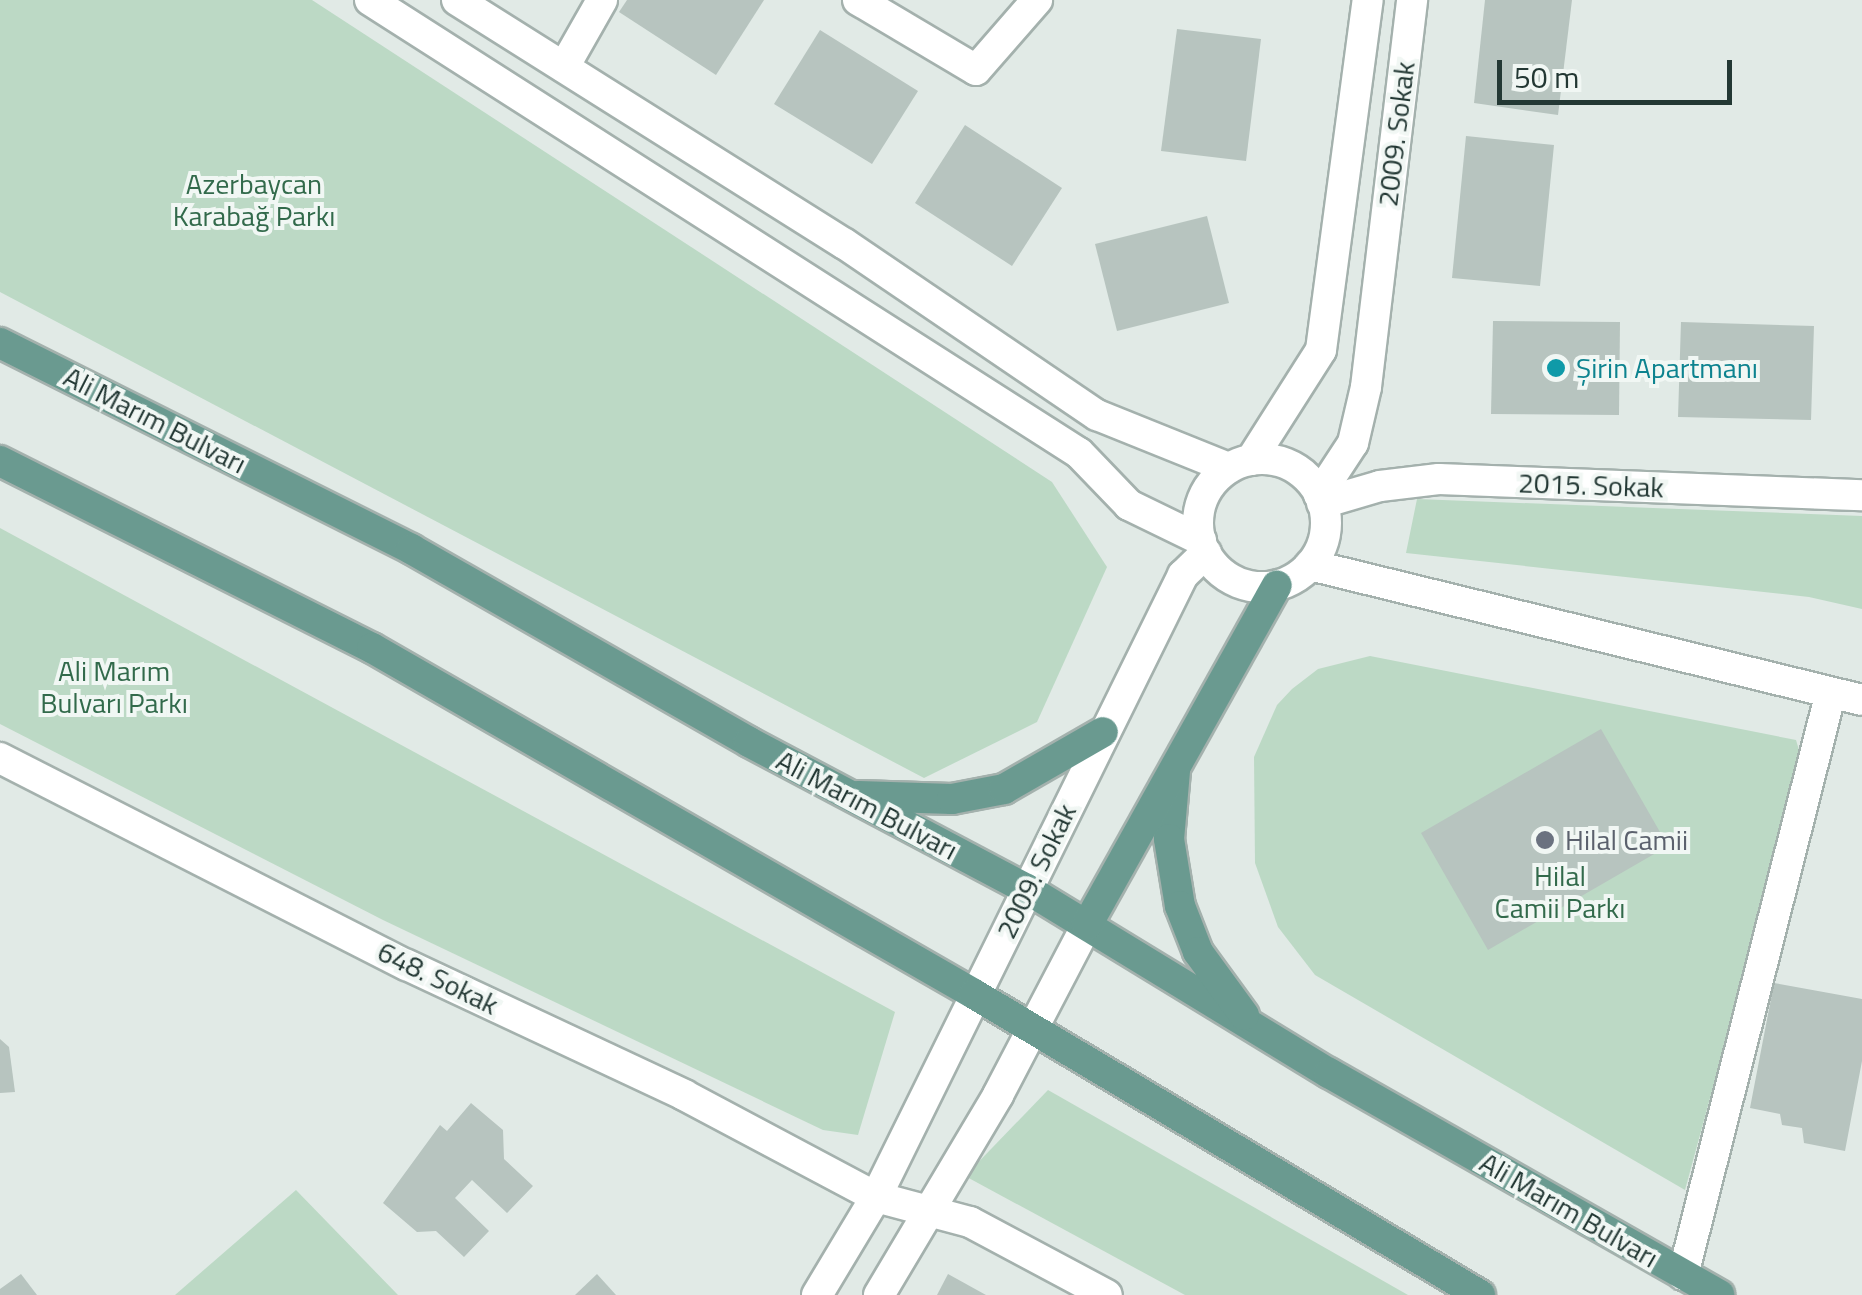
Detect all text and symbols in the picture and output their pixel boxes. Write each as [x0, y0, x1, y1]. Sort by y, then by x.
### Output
scale bar [1502, 40, 1737, 102]
text: 50 m [1514, 54, 1579, 100]
street label: 2009. Sokak [1370, 60, 1422, 208]
park label: Azerbaycan Karabağ Parkı [173, 167, 335, 233]
place label: Şirin Apartmanı [1576, 351, 1758, 385]
marker: Şirin Apartmanı [1545, 357, 1567, 379]
street label: Ali Marım Bulvarı [58, 360, 252, 480]
street label: 2015. Sokak [1518, 466, 1664, 504]
park label: Ali Marım Bulvarı Parkı [40, 654, 188, 720]
street label: Ali Marım Bulvarı [771, 743, 963, 867]
street label: 2009. Sokak [989, 798, 1083, 944]
place label: Hilal Camii [1565, 823, 1688, 857]
marker: Hilal Camii [1534, 829, 1556, 851]
park label: Hilal Camii Parkı [1495, 859, 1625, 925]
street label: 648. Sokak [372, 934, 504, 1022]
street label: Ali Marım Bulvarı [1474, 1145, 1664, 1275]

